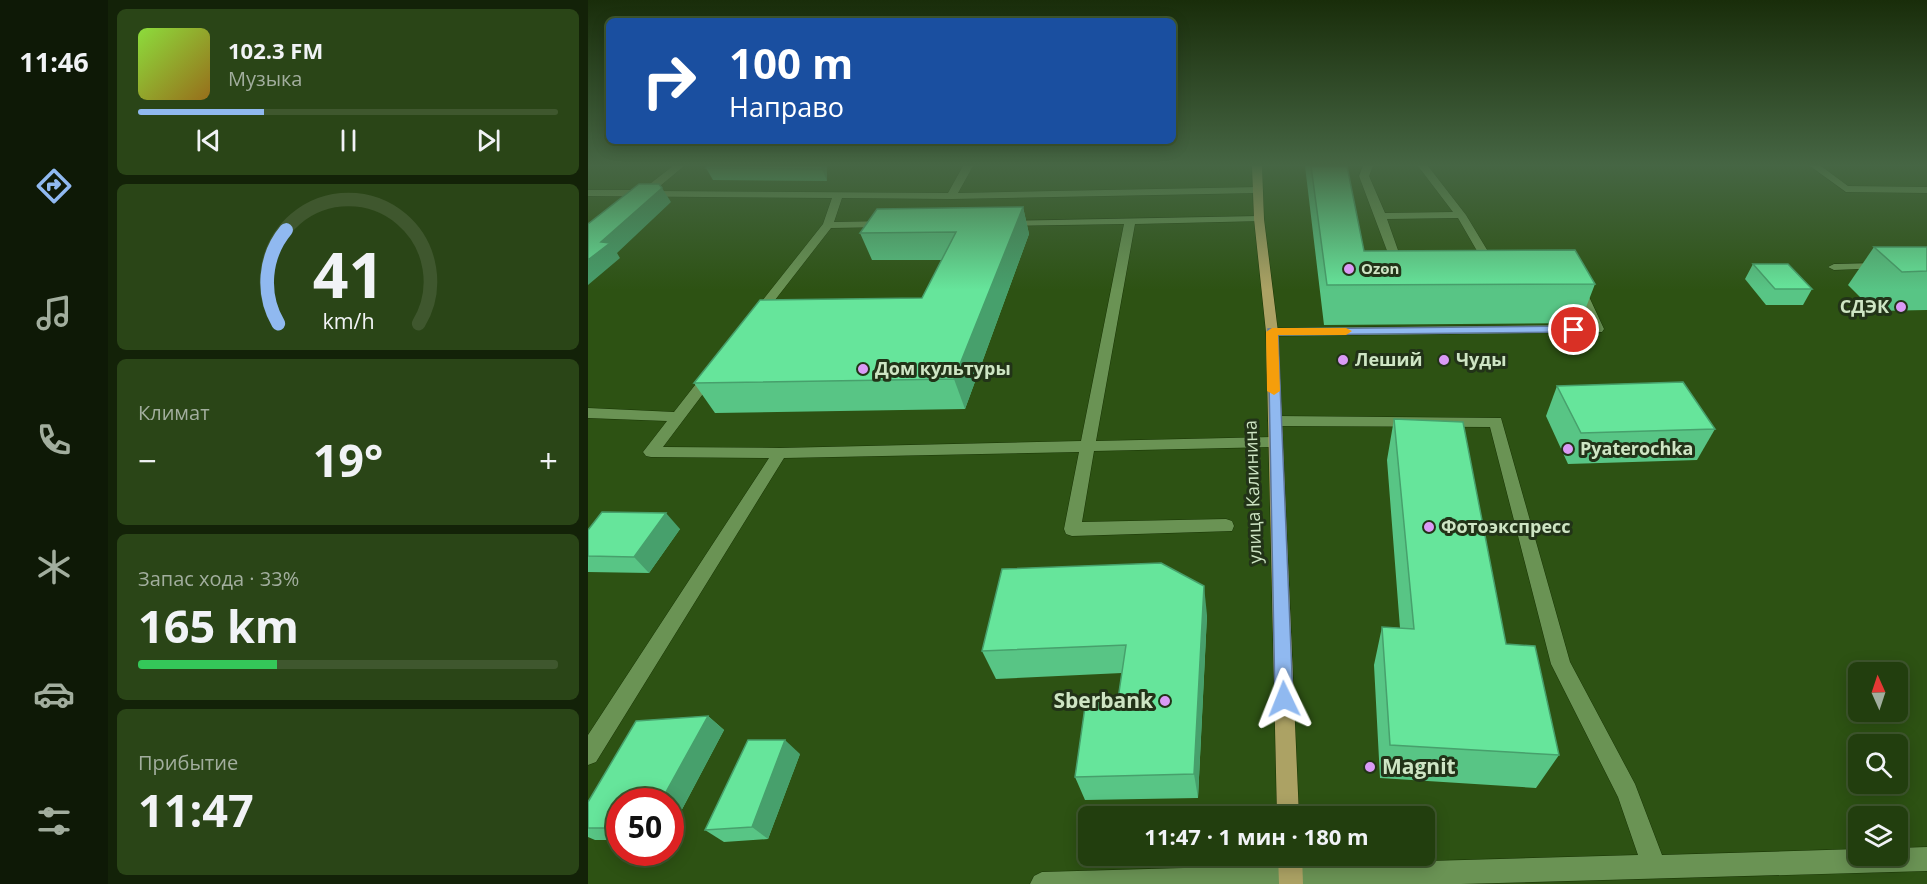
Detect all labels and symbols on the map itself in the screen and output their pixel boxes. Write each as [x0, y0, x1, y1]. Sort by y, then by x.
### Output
place label: Ozon [1361, 258, 1399, 278]
marker: Ozon [1342, 262, 1356, 276]
place label: СДЭК [1840, 294, 1890, 318]
marker: СДЭК [1894, 300, 1908, 314]
pin [1548, 304, 1599, 355]
place label: Леший [1355, 347, 1422, 371]
place label: Чуды [1456, 347, 1507, 371]
marker: Леший [1336, 353, 1350, 367]
marker: Чуды [1437, 353, 1451, 367]
place label: Дом культуры [875, 356, 1011, 380]
marker: Дом культуры [856, 362, 870, 376]
street label: улица Калинина [1238, 420, 1267, 564]
place label: Pyaterochka [1580, 436, 1693, 460]
marker: Pyaterochka [1561, 442, 1575, 456]
place label: Фотоэкспресс [1441, 514, 1571, 538]
marker: Фотоэкспресс [1422, 520, 1436, 534]
north arrow [1848, 662, 1908, 722]
position arrow [1252, 667, 1316, 731]
place label: Sberbank [1053, 686, 1154, 714]
marker: Sberbank [1158, 694, 1172, 708]
place label: Magnit [1382, 752, 1456, 780]
marker: Magnit [1363, 760, 1377, 774]
speed limit sign: 50 [606, 788, 684, 866]

